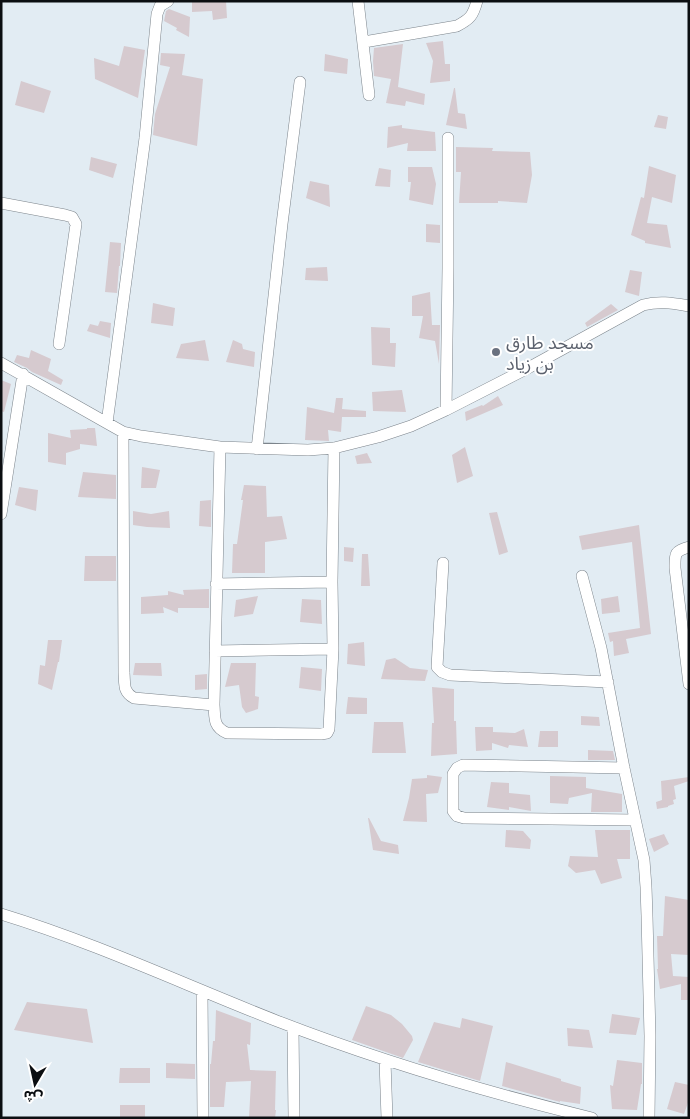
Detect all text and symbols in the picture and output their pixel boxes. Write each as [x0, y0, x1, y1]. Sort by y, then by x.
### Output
place label: مسجد طارق بن زياد [506, 331, 594, 375]
marker: مسجد طارق بن زياد [490, 346, 502, 358]
north arrow [10, 1059, 60, 1109]
text: ش [22, 1087, 44, 1107]

